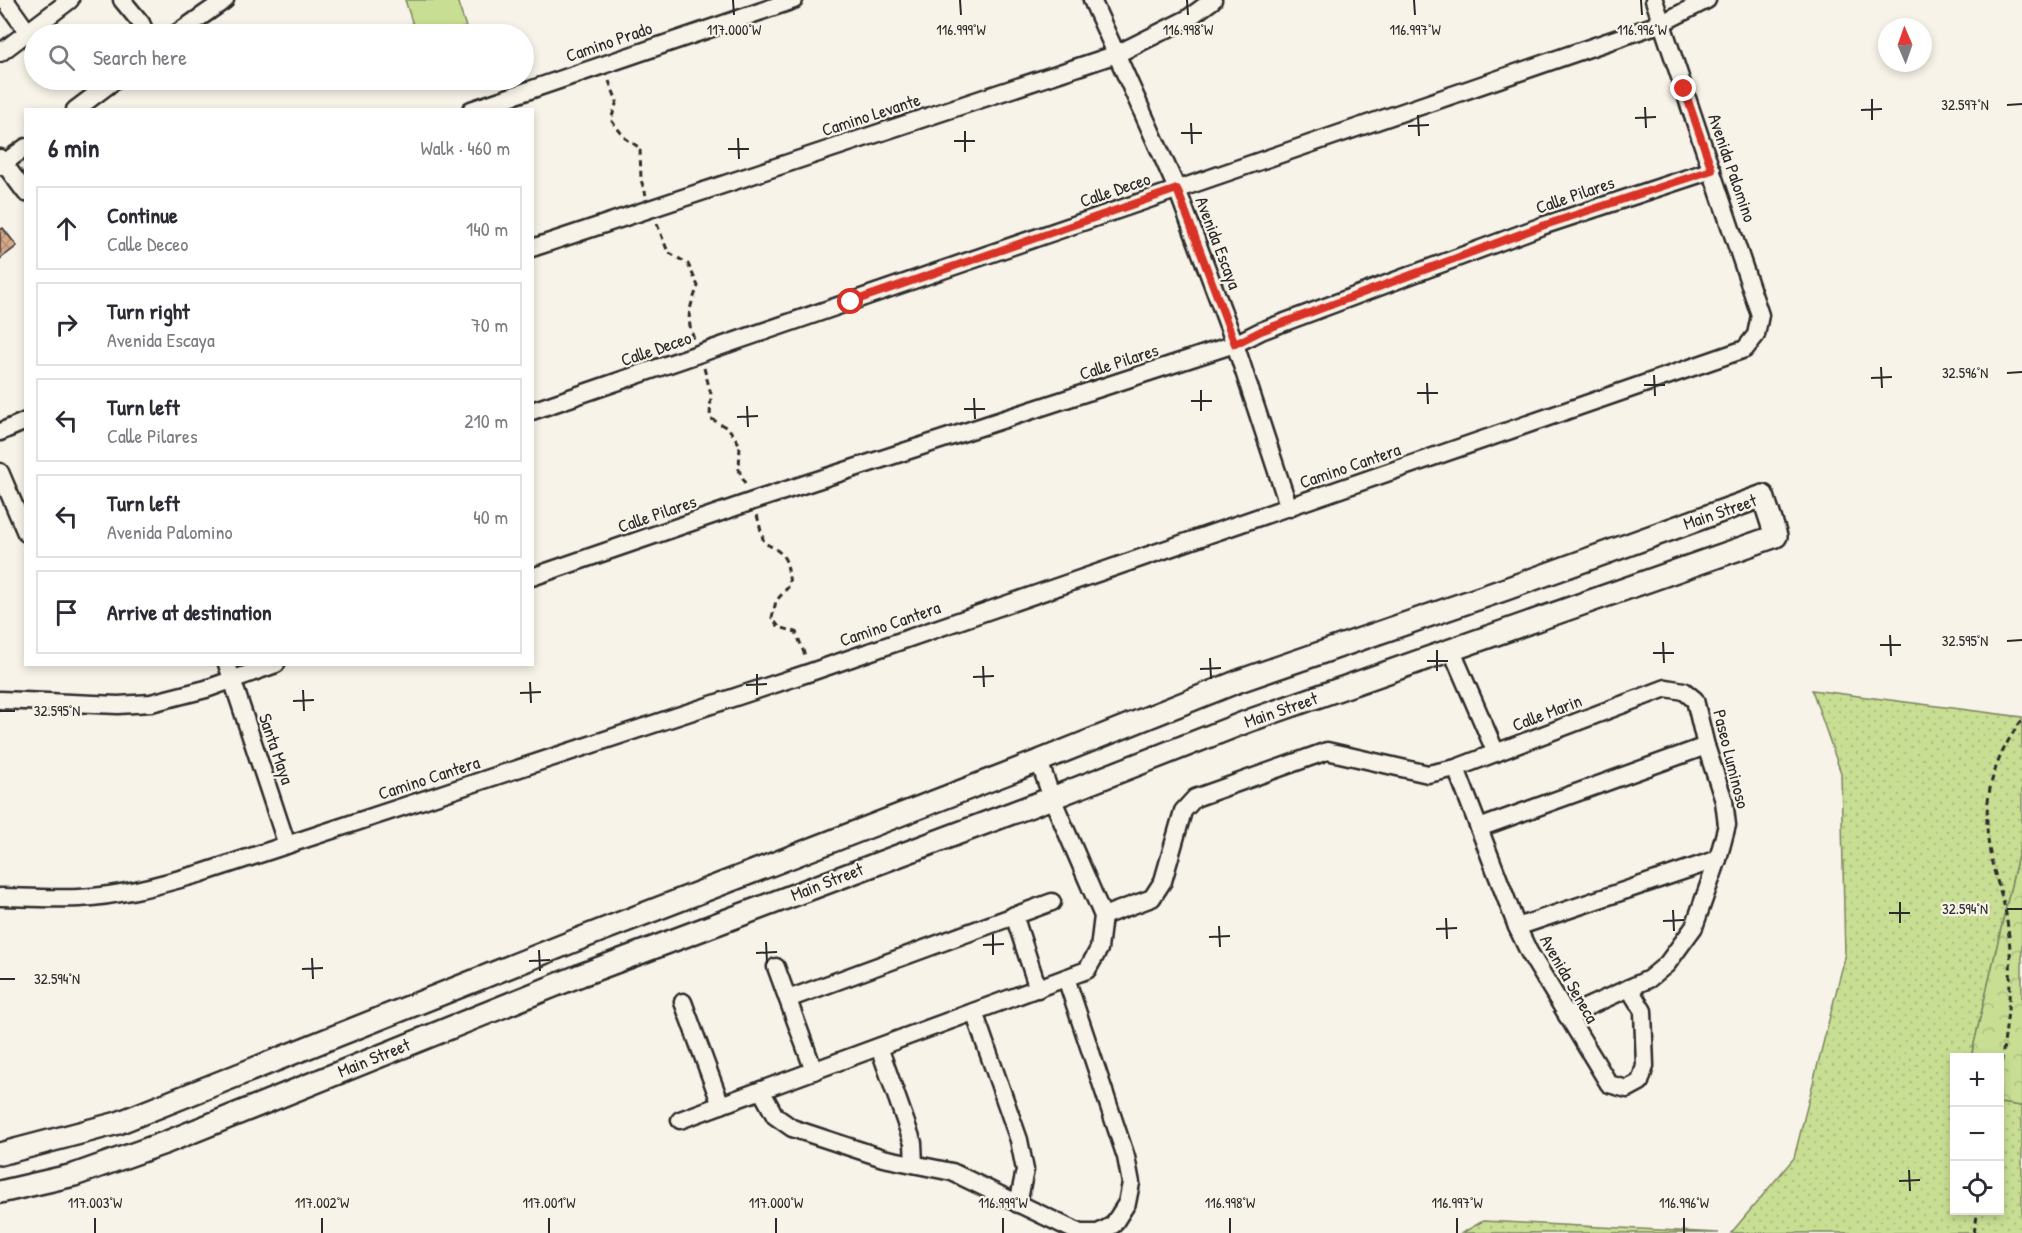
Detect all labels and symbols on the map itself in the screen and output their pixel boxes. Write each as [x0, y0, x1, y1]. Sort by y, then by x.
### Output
street label: Camino Prado [562, 15, 655, 68]
north arrow [1878, 18, 1932, 72]
text: 117.000°W [707, 19, 762, 40]
text: 116.999°W [936, 19, 986, 40]
text: 116.998°W [1163, 19, 1214, 40]
text: 116.997°W [1389, 19, 1441, 40]
text: 116.996°W [1617, 19, 1668, 40]
route end [1670, 75, 1696, 101]
street label: Camino Levante [818, 87, 923, 142]
text: 32.597°N [1941, 94, 1989, 115]
street label: Avenida Palomino [1702, 110, 1763, 225]
street label: Calle Deceo [1076, 166, 1153, 213]
street label: Calle Pilares [1532, 169, 1618, 220]
street label: Avenida Escaya [1189, 193, 1248, 293]
route start [837, 288, 863, 314]
street label: Calle Deceo [617, 325, 694, 372]
street label: Calle Pilares [1076, 337, 1162, 386]
text: 32.596°N [1942, 362, 1988, 383]
street label: Camino Cantera [1296, 437, 1404, 494]
street label: Main Street [1680, 487, 1761, 536]
street label: Calle Pilares [614, 488, 700, 539]
street label: Camino Cantera [836, 595, 944, 652]
text: 32.595°N [1942, 630, 1988, 651]
street label: Main Street [1241, 685, 1322, 734]
street label: Calle Marin [1508, 688, 1585, 737]
text: 32.595°N [34, 700, 80, 721]
street label: Paseo Luminoso [1707, 707, 1756, 811]
street label: Santa Maya [253, 710, 300, 788]
street label: Camino Cantera [375, 749, 483, 806]
street label: Main Street [787, 856, 868, 907]
text: 32.594°N [1942, 898, 1988, 919]
street label: Avenida Seneca [1534, 930, 1605, 1028]
text: 32.594°N [34, 968, 80, 989]
street label: Main Street [334, 1031, 414, 1083]
text: 117.003°W [68, 1192, 123, 1213]
text: 117.002°W [295, 1192, 350, 1213]
text: 117.001°W [522, 1192, 576, 1213]
text: 117.000°W [749, 1192, 804, 1213]
text: 116.999°W [978, 1192, 1028, 1213]
text: 116.998°W [1205, 1192, 1256, 1213]
text: 116.997°W [1431, 1192, 1483, 1213]
text: 116.996°W [1659, 1192, 1710, 1213]

